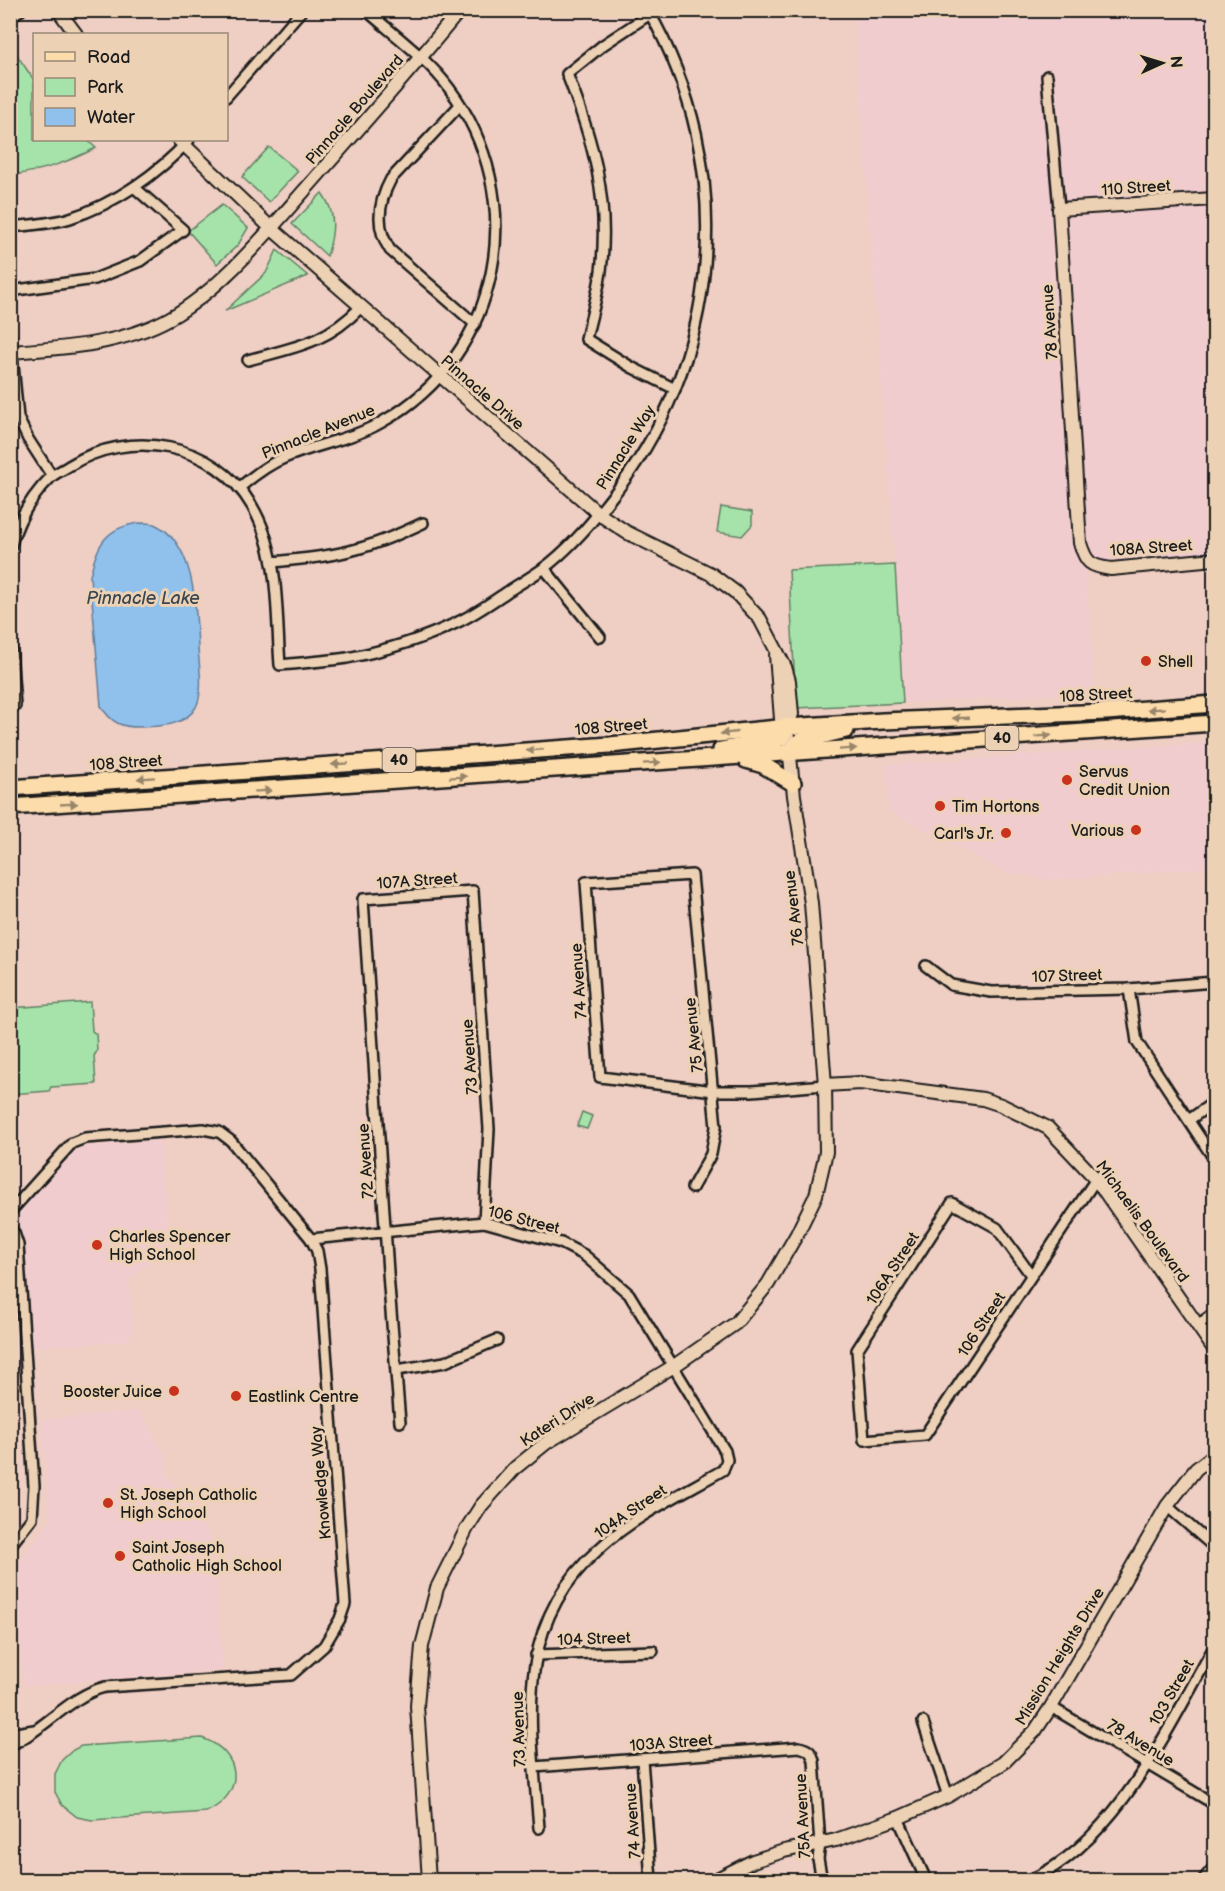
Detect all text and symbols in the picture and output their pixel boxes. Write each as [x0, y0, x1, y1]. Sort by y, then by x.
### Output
legend [33, 33, 228, 141]
north arrow [1132, 33, 1192, 93]
text: Road [87, 47, 131, 68]
street label: Pinnacle Boulevard [302, 51, 408, 169]
text: N [1166, 55, 1185, 69]
text: Park [87, 77, 123, 98]
text: Water [87, 107, 135, 128]
street label: 110 Street [1101, 177, 1172, 200]
street label: 78 Avenue [1038, 283, 1063, 360]
street label: Pinnacle Drive [436, 352, 528, 435]
street label: Pinnacle Avenue [259, 401, 378, 464]
street label: Pinnacle Way [593, 401, 660, 494]
street label: 108A Street [1109, 536, 1193, 561]
water label: Pinnacle Lake [86, 588, 200, 609]
place label: Shell [1158, 653, 1193, 672]
marker: Shell [1139, 654, 1153, 668]
street label: 108 Street [1059, 684, 1133, 707]
one-way arrow [1147, 704, 1166, 713]
one-way arrow [952, 714, 971, 723]
street label: 108 Street [574, 715, 648, 740]
road number: 40 [986, 726, 1018, 750]
one-way arrow [720, 728, 739, 738]
one-way arrow [1033, 731, 1052, 740]
one-way arrow [839, 745, 858, 754]
one-way arrow [525, 746, 544, 755]
road number: 40 [382, 748, 416, 772]
street label: 108 Street [89, 751, 163, 776]
one-way arrow [643, 758, 662, 768]
one-way arrow [331, 760, 350, 769]
place label: Servus Credit Union [1079, 763, 1170, 800]
one-way arrow [449, 772, 468, 782]
marker: Servus Credit Union [1060, 773, 1074, 787]
one-way arrow [136, 774, 155, 783]
one-way arrow [254, 786, 273, 796]
place label: Tim Hortons [952, 798, 1040, 817]
one-way arrow [59, 799, 78, 808]
marker: Tim Hortons [933, 799, 947, 813]
place label: Various [1071, 822, 1124, 841]
marker: Various [1129, 823, 1143, 837]
place label: Carl's Jr. [934, 825, 994, 844]
marker: Carl's Jr. [999, 826, 1013, 840]
street label: 107A Street [376, 869, 458, 894]
street label: 76 Avenue [780, 869, 809, 947]
street label: 74 Avenue [567, 942, 592, 1019]
street label: 107 Street [1032, 966, 1103, 987]
street label: 75 Avenue [681, 996, 708, 1073]
street label: 73 Avenue [458, 1018, 483, 1095]
street label: 72 Avenue [354, 1122, 379, 1199]
street label: Michaelis Boulevard [1091, 1157, 1192, 1286]
street label: 106 Street [486, 1202, 562, 1239]
place label: Charles Spencer High School [109, 1228, 230, 1265]
street label: 106A Street [863, 1229, 924, 1309]
marker: Charles Spencer High School [90, 1238, 104, 1252]
street label: 106 Street [954, 1289, 1010, 1361]
place label: Booster Juice [63, 1383, 163, 1402]
marker: Booster Juice [167, 1384, 181, 1398]
place label: Eastlink Centre [248, 1388, 359, 1407]
marker: Eastlink Centre [229, 1389, 243, 1403]
street label: Kateri Drive [517, 1389, 599, 1451]
street label: Knowledge Way [307, 1425, 336, 1540]
street label: 104A Street [591, 1481, 671, 1543]
place label: St. Joseph Catholic High School [120, 1486, 257, 1523]
marker: St. Joseph Catholic High School [101, 1496, 115, 1510]
place label: Saint Joseph Catholic High School [132, 1539, 282, 1576]
marker: Saint Joseph Catholic High School [113, 1549, 127, 1563]
street label: Mission Heights Drive [1012, 1584, 1109, 1729]
street label: 104 Street [557, 1629, 631, 1650]
street label: 103 Street [1146, 1656, 1199, 1729]
street label: 73 Avenue [509, 1690, 530, 1767]
street label: 78 Avenue [1103, 1716, 1178, 1771]
street label: 103A Street [629, 1731, 713, 1756]
street label: 75A Avenue [792, 1773, 815, 1859]
street label: 74 Avenue [621, 1782, 646, 1859]

